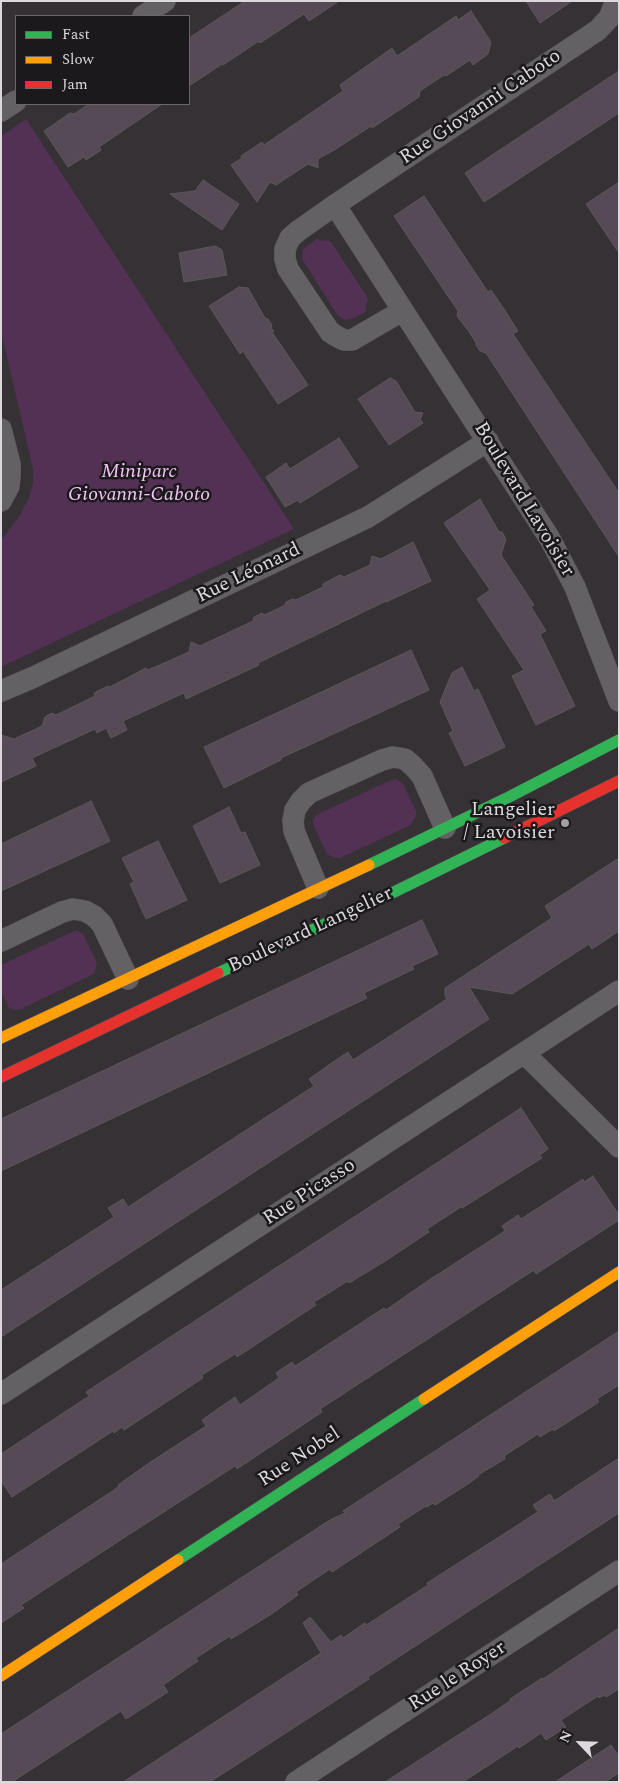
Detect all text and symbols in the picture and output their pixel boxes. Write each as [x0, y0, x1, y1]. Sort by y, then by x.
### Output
legend [15, 15, 190, 105]
text: Fast [62, 23, 90, 46]
street label: Rue Giovanni Caboto [396, 45, 566, 171]
text: Slow [62, 48, 94, 71]
text: Jam [62, 73, 88, 96]
street label: Boulevard Lavoisier [467, 418, 579, 582]
park label: Miniparc Giovanni-Caboto [68, 461, 210, 508]
street label: Rue Léonard [193, 539, 305, 609]
place label: Langelier / Lavoisier [463, 799, 555, 846]
marker: Langelier / Lavoisier [559, 817, 571, 829]
street label: Boulevard Langelier [225, 882, 397, 980]
street label: Rue Picasso [259, 1154, 361, 1232]
street label: Rue Nobel [255, 1423, 345, 1493]
street label: Rue le Royer [405, 1637, 511, 1717]
north arrow [555, 1718, 605, 1768]
text: N [554, 1727, 578, 1746]

